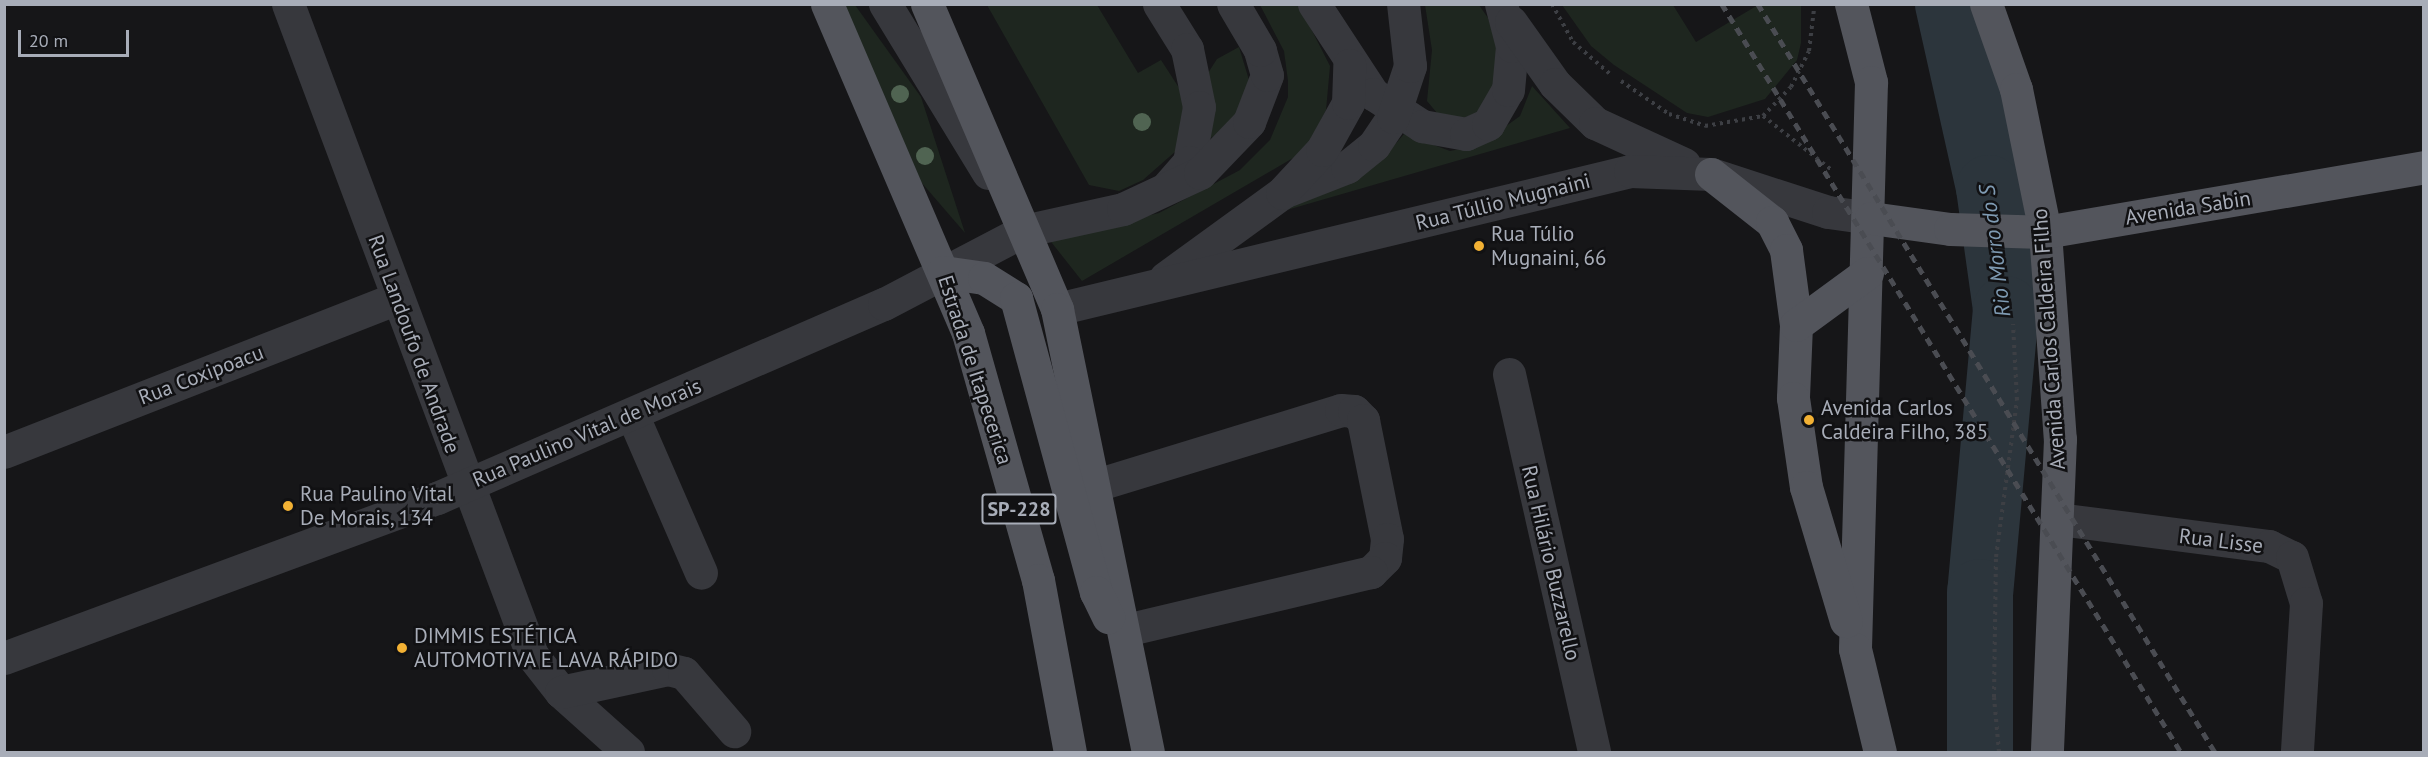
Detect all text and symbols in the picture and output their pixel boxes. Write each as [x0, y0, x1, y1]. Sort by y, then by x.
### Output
scale bar [21, 18, 132, 56]
text: 20 m [29, 29, 68, 52]
street label: Rua Túllio Mugnaini [1413, 168, 1593, 236]
water label: Rio Morro do S [1974, 184, 2016, 318]
street label: Avenida Sabin [2124, 186, 2252, 230]
street label: Avenida Carlos Caldeira Filho [2027, 208, 2071, 470]
place label: Rua Túlio Mugnaini, 66 [1491, 221, 1608, 271]
street label: Rua Landoufo de Andrade [363, 231, 465, 457]
marker: Rua Túlio Mugnaini, 66 [1472, 239, 1486, 253]
street label: Estrada de Itapecerica [933, 272, 1017, 468]
street label: Rua Coxipoacu [135, 340, 267, 410]
street label: Rua Paulino Vital de Morais [468, 373, 706, 493]
place label: Avenida Carlos Caldeira Filho, 385 [1821, 395, 1990, 445]
marker: Avenida Carlos Caldeira Filho, 385 [1802, 413, 1816, 427]
street label: Rua Hilário Buzzarello [1516, 463, 1586, 663]
place label: Rua Paulino Vital De Morais, 134 [300, 481, 454, 531]
road number: SP-228 [980, 492, 1058, 526]
marker: Rua Paulino Vital De Morais, 134 [281, 499, 295, 513]
street label: Rua Lisse [2178, 523, 2264, 559]
place label: DIMMIS ESTÉTICA AUTOMOTIVA E LAVA RÁPIDO [414, 623, 680, 673]
marker: DIMMIS ESTÉTICA AUTOMOTIVA E LAVA RÁPIDO [395, 641, 409, 655]

